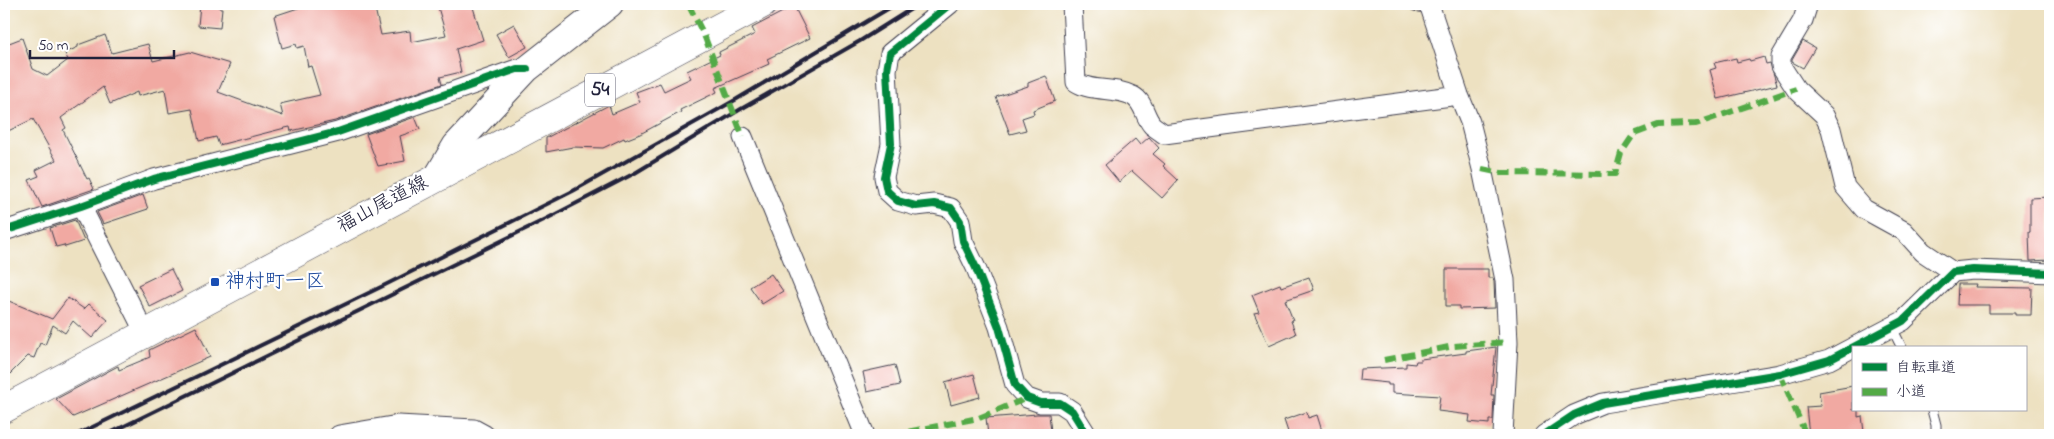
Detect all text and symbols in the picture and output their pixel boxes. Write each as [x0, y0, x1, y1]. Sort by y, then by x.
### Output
scale bar [30, 28, 174, 60]
text: 50 m [38, 35, 69, 57]
road number: 54 [585, 74, 615, 106]
street label: 福山尾道線 [332, 169, 434, 241]
place label: 神村町一区 [225, 268, 325, 297]
marker: 神村町一区 [209, 276, 221, 288]
legend [1852, 346, 2026, 412]
text: 自転車道 [1896, 357, 1956, 379]
text: 小道 [1896, 381, 1926, 403]

